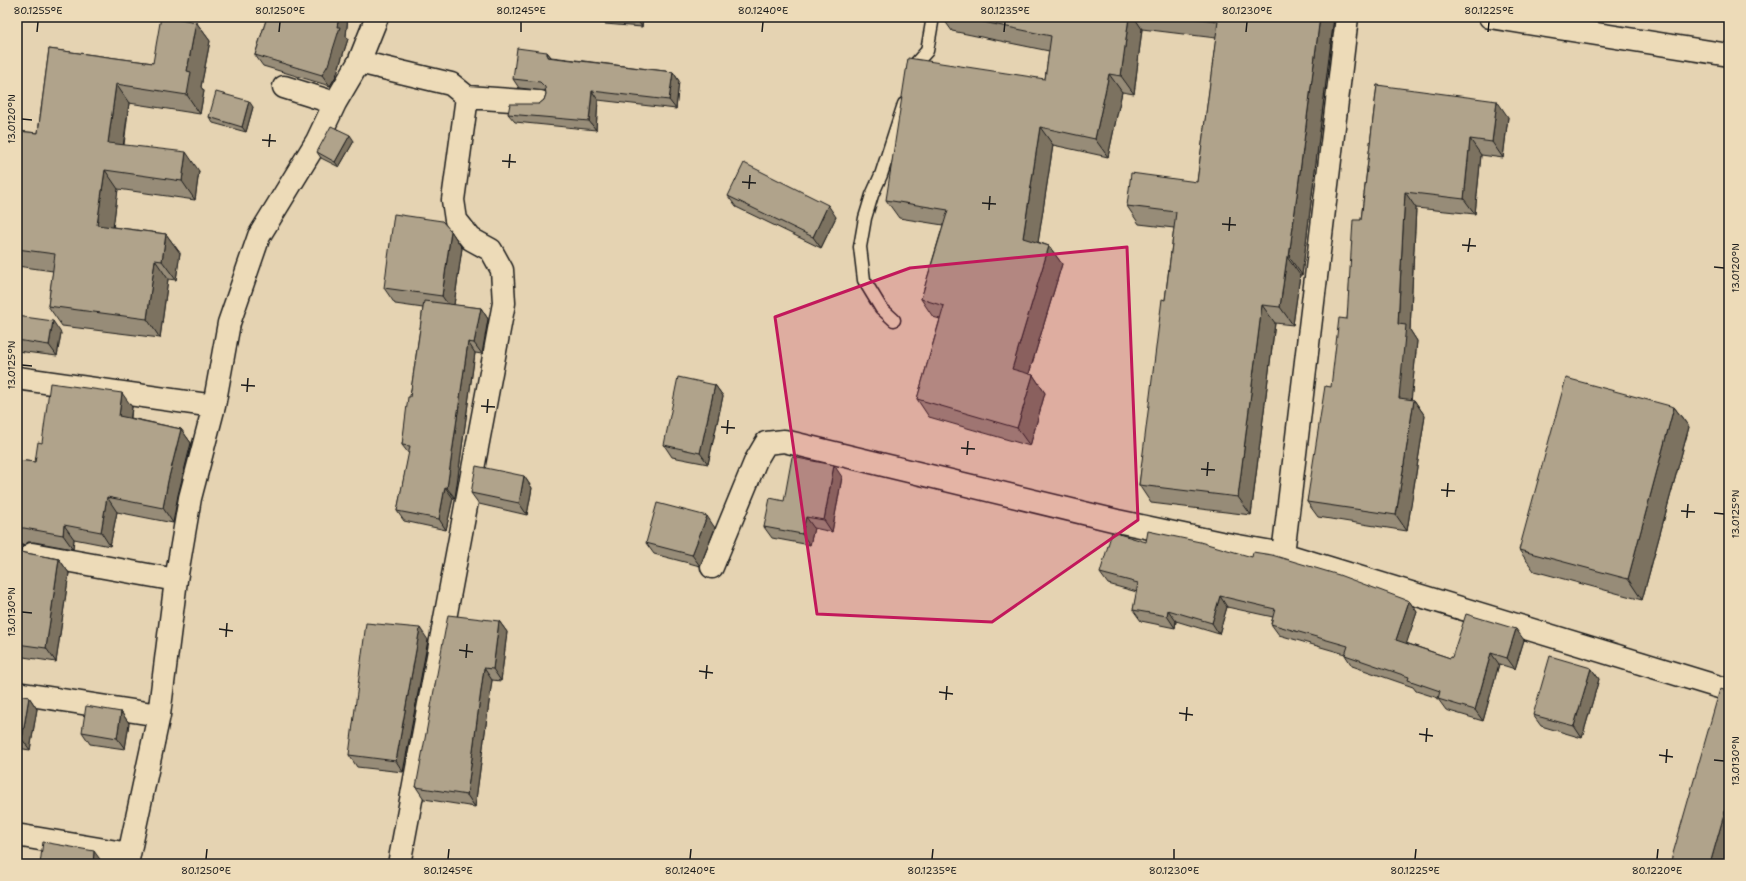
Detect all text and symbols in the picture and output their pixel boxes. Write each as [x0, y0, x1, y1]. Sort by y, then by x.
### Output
text: 80.1255°E [14, 4, 62, 17]
text: 80.1250°E [255, 4, 305, 17]
text: 80.1245°E [496, 4, 546, 17]
text: 80.1240°E [738, 4, 788, 17]
text: 80.1235°E [980, 4, 1030, 17]
text: 80.1230°E [1222, 4, 1272, 17]
text: 80.1225°E [1464, 4, 1514, 17]
text: 13.0120°N [5, 94, 18, 144]
text: 13.0120°N [1729, 243, 1742, 293]
text: 13.0125°N [5, 341, 18, 389]
text: 13.0125°N [1729, 490, 1742, 538]
text: 13.0130°N [5, 587, 18, 637]
text: 13.0130°N [1729, 736, 1742, 786]
text: 80.1250°E [181, 864, 231, 877]
text: 80.1245°E [423, 864, 473, 877]
text: 80.1240°E [665, 864, 715, 877]
text: 80.1235°E [907, 864, 957, 877]
text: 80.1230°E [1149, 864, 1199, 877]
text: 80.1225°E [1390, 864, 1440, 877]
text: 80.1220°E [1632, 864, 1682, 877]

